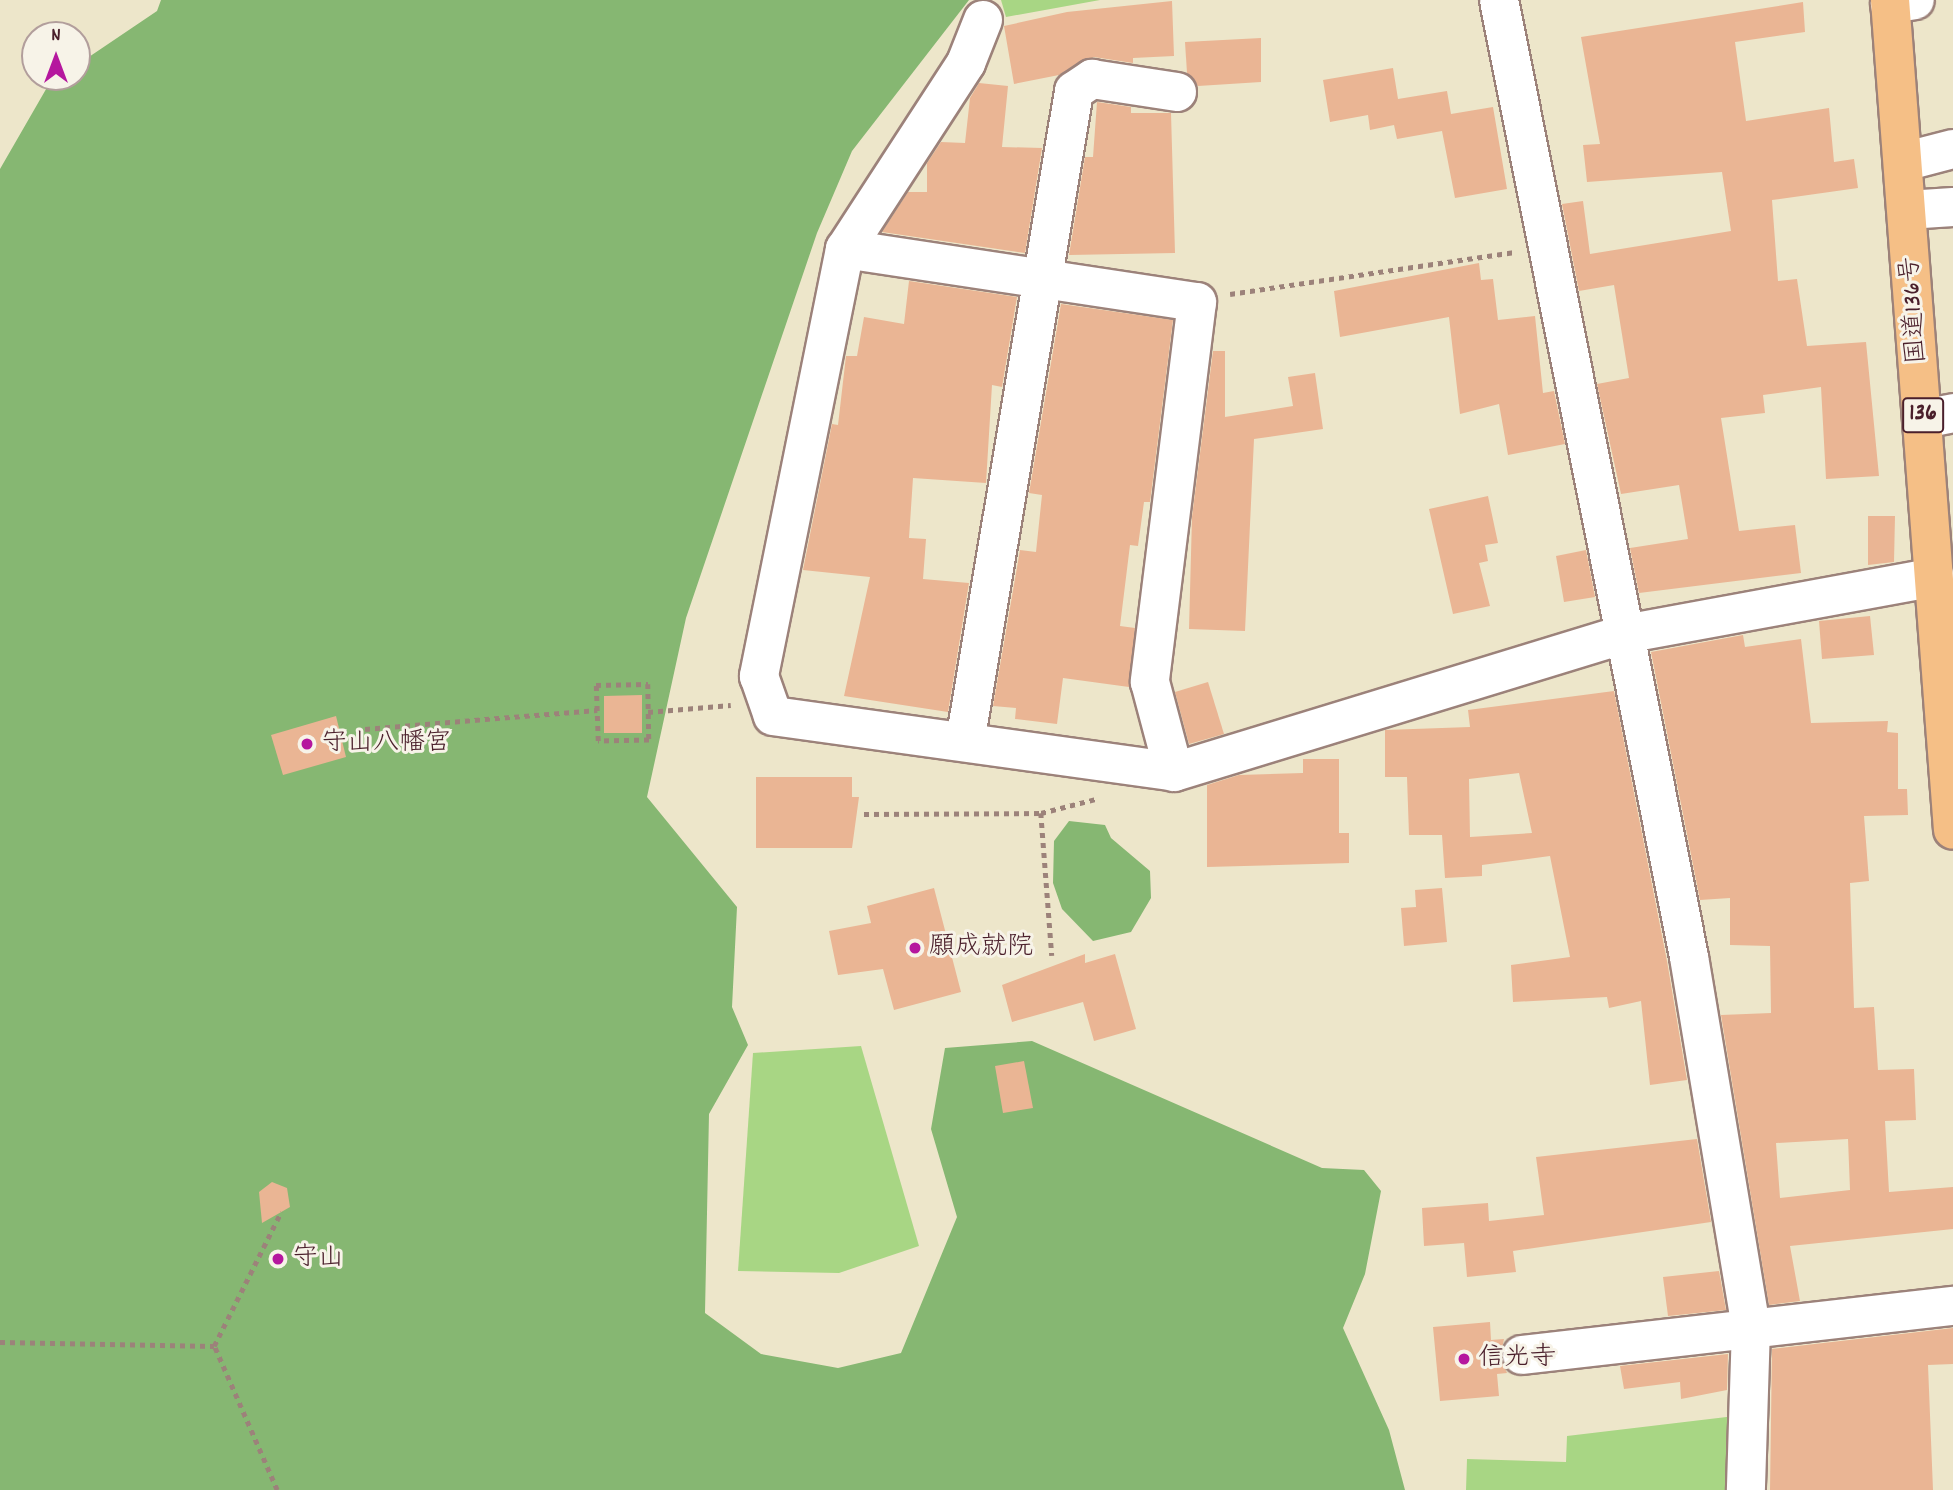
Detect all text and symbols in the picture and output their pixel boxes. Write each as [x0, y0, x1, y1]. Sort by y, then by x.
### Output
north arrow [21, 21, 91, 91]
text: N [51, 23, 61, 50]
street label: 国道136号 [1896, 255, 1934, 365]
road number: 136 [1902, 394, 1944, 436]
place label: 守山八幡宮 [321, 728, 451, 760]
marker: 守山八幡宮 [299, 736, 315, 752]
place label: 願成就院 [929, 932, 1033, 964]
marker: 願成就院 [907, 940, 923, 956]
place label: 守山 [292, 1243, 344, 1275]
marker: 守山 [270, 1251, 286, 1267]
place label: 信光寺 [1478, 1343, 1556, 1375]
marker: 信光寺 [1456, 1351, 1472, 1367]

